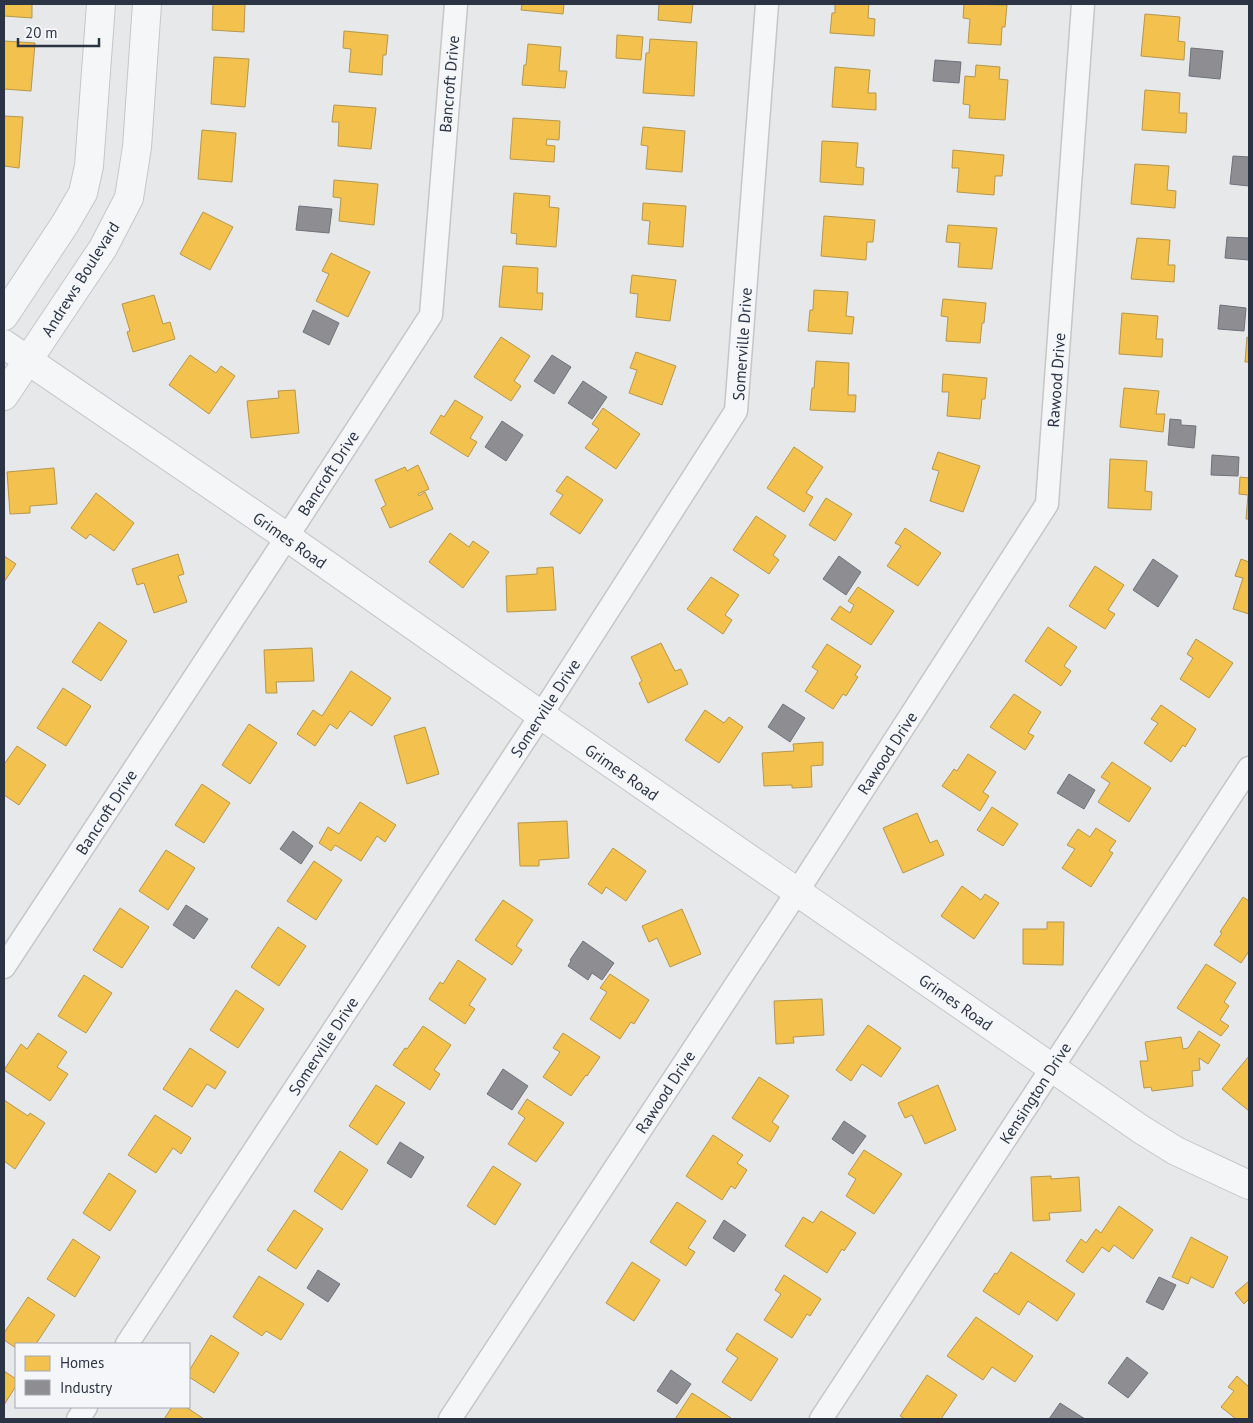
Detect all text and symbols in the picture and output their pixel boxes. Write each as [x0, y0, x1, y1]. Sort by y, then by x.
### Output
scale bar [18, 15, 99, 47]
text: 20 m [25, 23, 58, 42]
street label: Bancroft Drive [435, 35, 463, 133]
street label: Andrews Boulevard [37, 218, 123, 340]
street label: Somerville Drive [728, 287, 756, 401]
street label: Rawood Drive [1043, 332, 1069, 428]
street label: Bancroft Drive [293, 427, 363, 519]
street label: Grimes Road [249, 507, 331, 573]
street label: Somerville Drive [506, 655, 584, 761]
street label: Rawood Drive [853, 708, 921, 798]
street label: Grimes Road [581, 739, 663, 805]
street label: Bancroft Drive [71, 766, 141, 858]
street label: Grimes Road [915, 969, 997, 1035]
street label: Somerville Drive [284, 993, 362, 1099]
street label: Kensington Drive [995, 1039, 1075, 1147]
street label: Rawood Drive [631, 1047, 699, 1137]
legend [15, 1343, 190, 1408]
text: Homes [60, 1353, 104, 1372]
text: Industry [60, 1378, 112, 1397]

